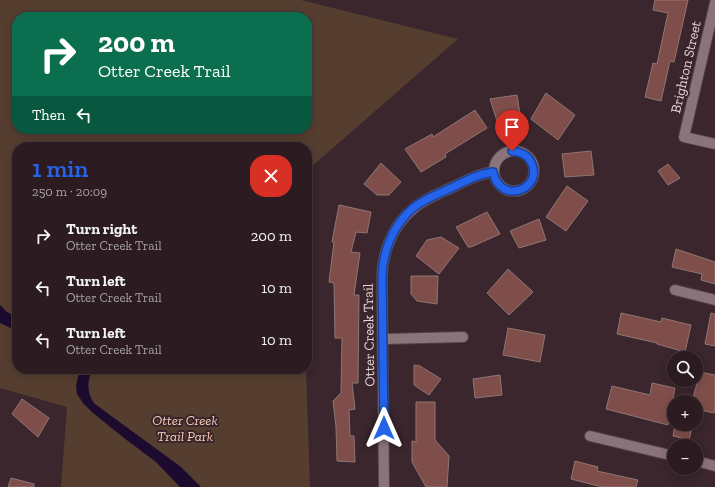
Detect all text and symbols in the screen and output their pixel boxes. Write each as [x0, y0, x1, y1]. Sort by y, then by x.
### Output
street label: Brighton Street [667, 18, 705, 115]
text: 200 m [98, 26, 175, 59]
icon: right [32, 28, 84, 80]
text: Otter Creek Trail [98, 60, 231, 82]
icon: left [73, 104, 95, 126]
text: Then [32, 106, 65, 124]
pin [495, 110, 529, 151]
icon: arrive [501, 116, 523, 138]
text: 1 min [32, 154, 88, 183]
button: close [250, 155, 292, 197]
text: 250 m · 20:09 [32, 184, 107, 199]
text: Turn right [66, 220, 137, 238]
icon: right [32, 225, 54, 247]
text: 200 m [251, 227, 292, 245]
text: Otter Creek Trail [66, 238, 162, 253]
text: Turn left [66, 272, 126, 290]
icon: left [32, 277, 54, 299]
text: 10 m [261, 279, 292, 297]
street label: Otter Creek Trail [360, 283, 378, 387]
text: Otter Creek Trail [66, 290, 162, 305]
text: Turn left [66, 324, 126, 342]
icon: left [32, 329, 54, 351]
text: 10 m [261, 331, 292, 349]
text: Otter Creek Trail [66, 342, 162, 357]
map controls [667, 351, 703, 475]
button: search [667, 351, 703, 387]
button: + [667, 395, 703, 431]
position arrow [363, 407, 405, 449]
park label: Otter Creek Trail Park [152, 412, 218, 445]
button: − [667, 439, 703, 475]

